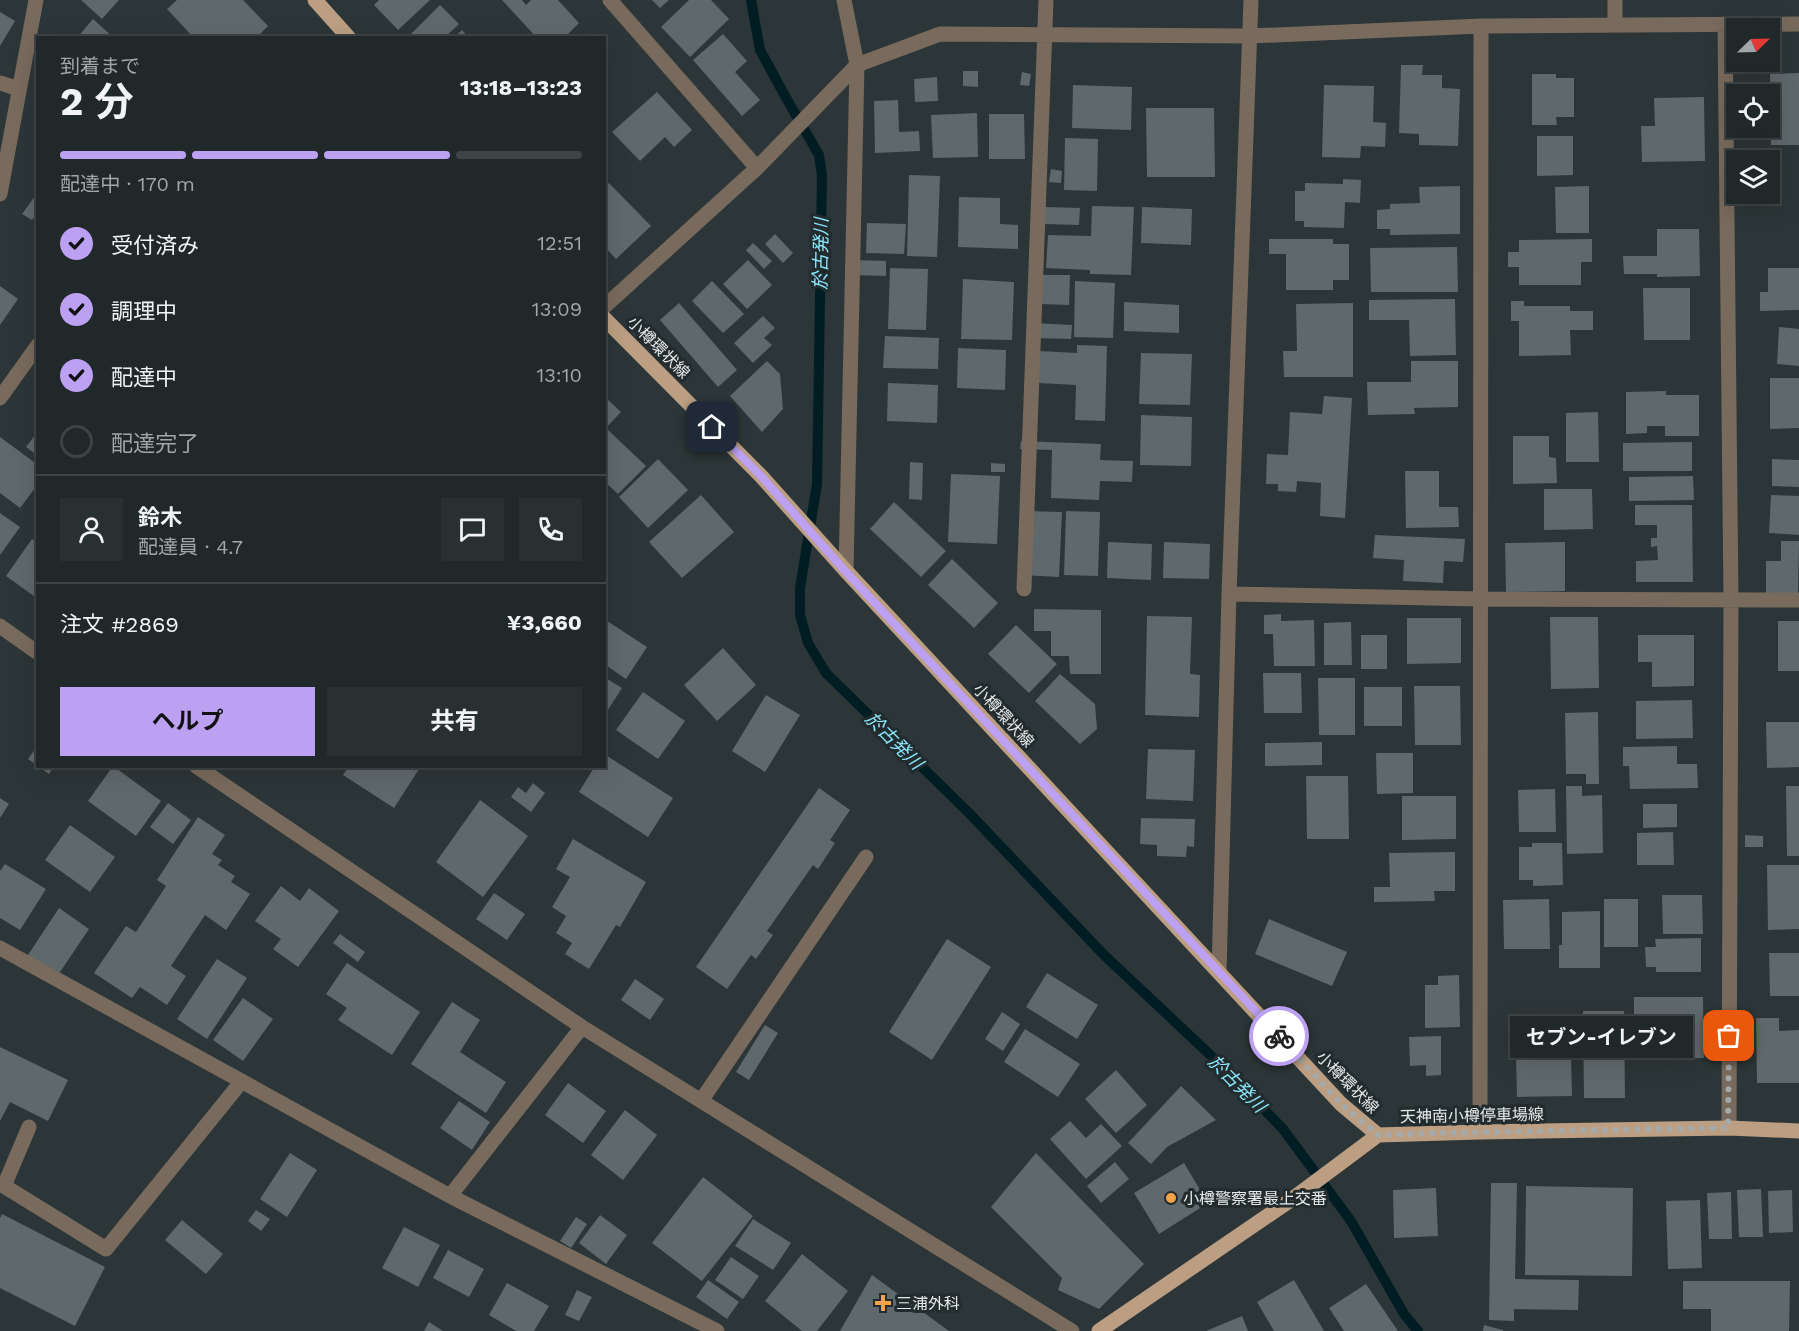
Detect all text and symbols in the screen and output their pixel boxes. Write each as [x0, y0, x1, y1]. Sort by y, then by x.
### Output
north arrow [1726, 18, 1780, 72]
map controls [1726, 18, 1780, 204]
text: 到着まで [60, 54, 140, 78]
text: 13:18–13:23 [460, 75, 582, 100]
text: 2 分 [60, 79, 133, 124]
button: locate [1726, 84, 1780, 138]
button: layers [1726, 150, 1780, 204]
text: 配達中 · 170 m [60, 172, 195, 196]
water label: 於古発川 [809, 216, 832, 290]
icon: check [60, 227, 93, 260]
text: 12:51 [537, 231, 582, 255]
text: 受付済み [111, 233, 199, 258]
icon: check [60, 293, 93, 326]
text: 13:09 [532, 297, 582, 321]
text: 調理中 [111, 299, 177, 324]
street label: 小樽環状線 [624, 312, 694, 382]
icon: check [60, 359, 93, 392]
text: 13:10 [536, 363, 582, 387]
text: 配達中 [111, 365, 177, 390]
pin [686, 401, 737, 452]
icon: home [695, 410, 728, 443]
text: 配達完了 [111, 431, 199, 456]
button: person [60, 498, 123, 561]
button: chat [441, 498, 504, 561]
button: phone [519, 498, 582, 561]
text: 鈴木 [138, 505, 182, 530]
text: 配達員 · 4.7 [138, 535, 243, 559]
text: ¥3,660 [507, 610, 582, 635]
text: 注文 #2869 [60, 612, 179, 637]
street label: 小樽環状線 [969, 680, 1038, 751]
button: ヘルプ [60, 687, 315, 756]
button: 共有 [327, 687, 582, 756]
water label: 於古発川 [861, 708, 929, 775]
courier [1249, 1006, 1309, 1066]
pin [1703, 1010, 1754, 1061]
callout: セブン-イレブン [1510, 1015, 1693, 1057]
icon: bag [1712, 1019, 1745, 1052]
icon: bike [1263, 1020, 1296, 1053]
text: セブン-イレブン [1526, 1025, 1677, 1049]
street label: 小樽環状線 [1313, 1047, 1383, 1117]
water label: 於古発川 [1204, 1051, 1272, 1118]
street label: 天神南小樽停車場線 [1400, 1105, 1544, 1126]
place label: 小樽警察署最上交番 [1183, 1189, 1327, 1208]
marker: 小樽警察署最上交番 [1164, 1191, 1178, 1205]
marker: 三浦外科 [874, 1294, 892, 1312]
place label: 三浦外科 [896, 1294, 960, 1313]

